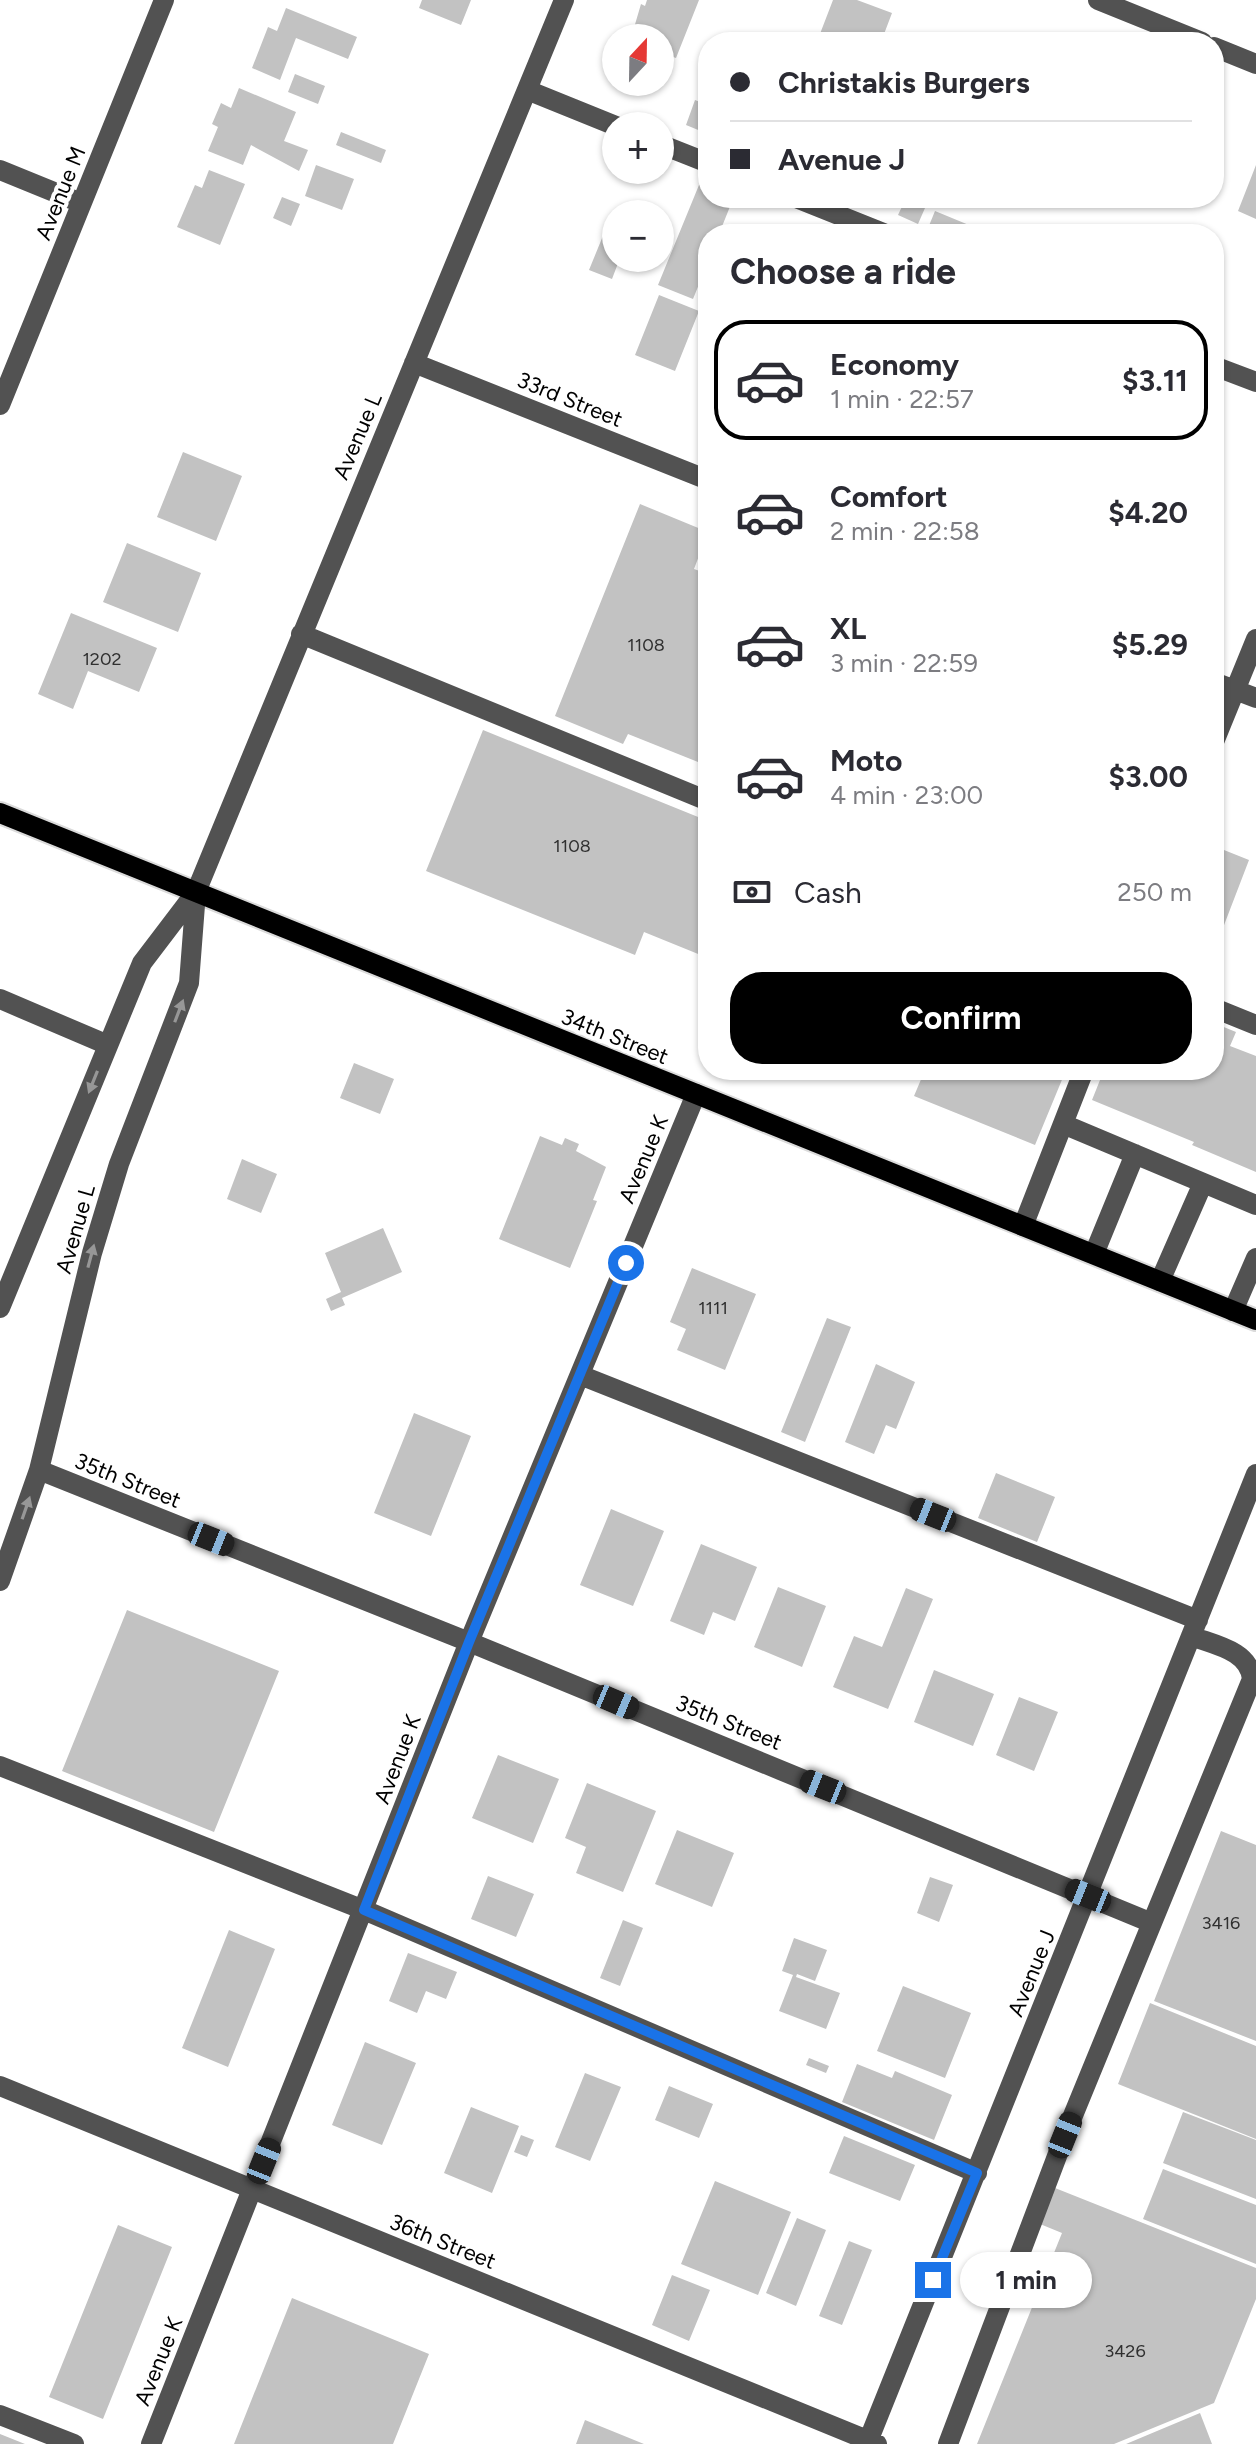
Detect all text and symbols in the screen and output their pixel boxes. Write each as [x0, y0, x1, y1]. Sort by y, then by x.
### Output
north arrow [602, 24, 674, 96]
map controls [602, 24, 674, 272]
text: Christakis Burgers [778, 64, 1030, 101]
button: + [602, 112, 674, 184]
text: Avenue J [778, 141, 905, 178]
street label: Avenue M [30, 142, 91, 244]
button: − [602, 200, 674, 272]
text: Choose a ride [730, 250, 956, 293]
icon: car [734, 344, 806, 416]
text: Economy [830, 346, 959, 383]
text: $3.11 [1122, 362, 1188, 399]
street label: 33rd Street [513, 366, 626, 433]
text: 1 min · 22:57 [830, 383, 974, 415]
street label: Avenue L [327, 388, 388, 483]
icon: car [734, 476, 806, 548]
text: Comfort [830, 478, 948, 515]
text: $4.20 [1108, 494, 1188, 531]
text: 2 min · 22:58 [830, 515, 980, 547]
icon: car [734, 608, 806, 680]
text: XL [830, 610, 866, 647]
text: $5.29 [1112, 626, 1188, 663]
house number: 1108 [627, 634, 665, 656]
text: 3 min · 22:59 [830, 647, 978, 679]
house number: 1202 [82, 648, 122, 670]
icon: car [734, 740, 806, 812]
text: Moto [830, 742, 902, 779]
text: $3.00 [1108, 758, 1188, 795]
text: 4 min · 23:00 [830, 779, 983, 811]
house number: 1108 [553, 835, 591, 857]
icon: cash [730, 870, 774, 914]
text: Cash [794, 874, 862, 911]
text: 250 m [1117, 876, 1192, 908]
button: Confirm [730, 972, 1192, 1064]
one-way arrow [172, 999, 185, 1023]
street label: 34th Street [557, 1003, 672, 1070]
one-way arrow [86, 1070, 99, 1094]
street label: Avenue K [613, 1110, 674, 1207]
street label: Avenue L [50, 1181, 101, 1277]
one-way arrow [86, 1244, 98, 1269]
route start [608, 1245, 644, 1281]
house number: 1111 [698, 1297, 728, 1319]
street label: 35th Street [71, 1447, 185, 1514]
one-way arrow [20, 1495, 33, 1519]
car [906, 1495, 960, 1535]
car [184, 1519, 238, 1559]
car [589, 1682, 643, 1722]
street label: 35th Street [672, 1689, 786, 1756]
street label: Avenue K [368, 1710, 427, 1808]
car [796, 1767, 850, 1807]
car [1061, 1876, 1115, 1916]
house number: 3416 [1202, 1912, 1240, 1934]
street label: Avenue J [1002, 1926, 1061, 2021]
car [1045, 2108, 1085, 2162]
car [244, 2134, 284, 2188]
street label: 36th Street [386, 2208, 500, 2275]
callout: 1 min [961, 2252, 1093, 2308]
route end [915, 2262, 951, 2298]
text: 1 min [995, 2264, 1057, 2296]
street label: Avenue K [128, 2312, 189, 2409]
house number: 3426 [1104, 2340, 1146, 2362]

